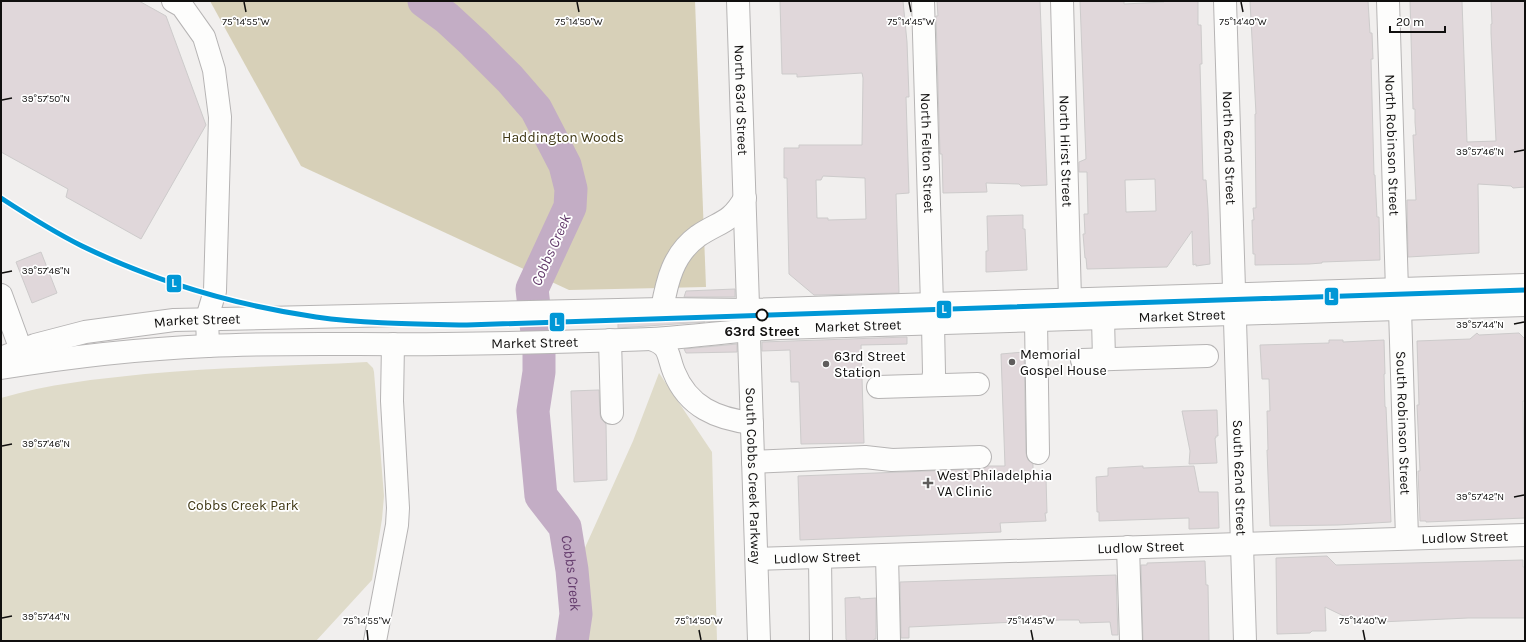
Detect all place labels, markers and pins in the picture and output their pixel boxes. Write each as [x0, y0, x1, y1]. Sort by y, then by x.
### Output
marker: 63rd Street [755, 308, 769, 322]
place label: 63rd Street [724, 323, 800, 340]
place label: Memorial Gospel House [1020, 346, 1107, 379]
place label: 63rd Street Station [834, 348, 905, 381]
marker: Memorial Gospel House [1007, 357, 1017, 367]
marker: 63rd Street Station [821, 359, 831, 369]
place label: West Philadelphia VA Clinic [937, 467, 1052, 500]
marker: West Philadelphia VA Clinic [922, 477, 934, 489]

